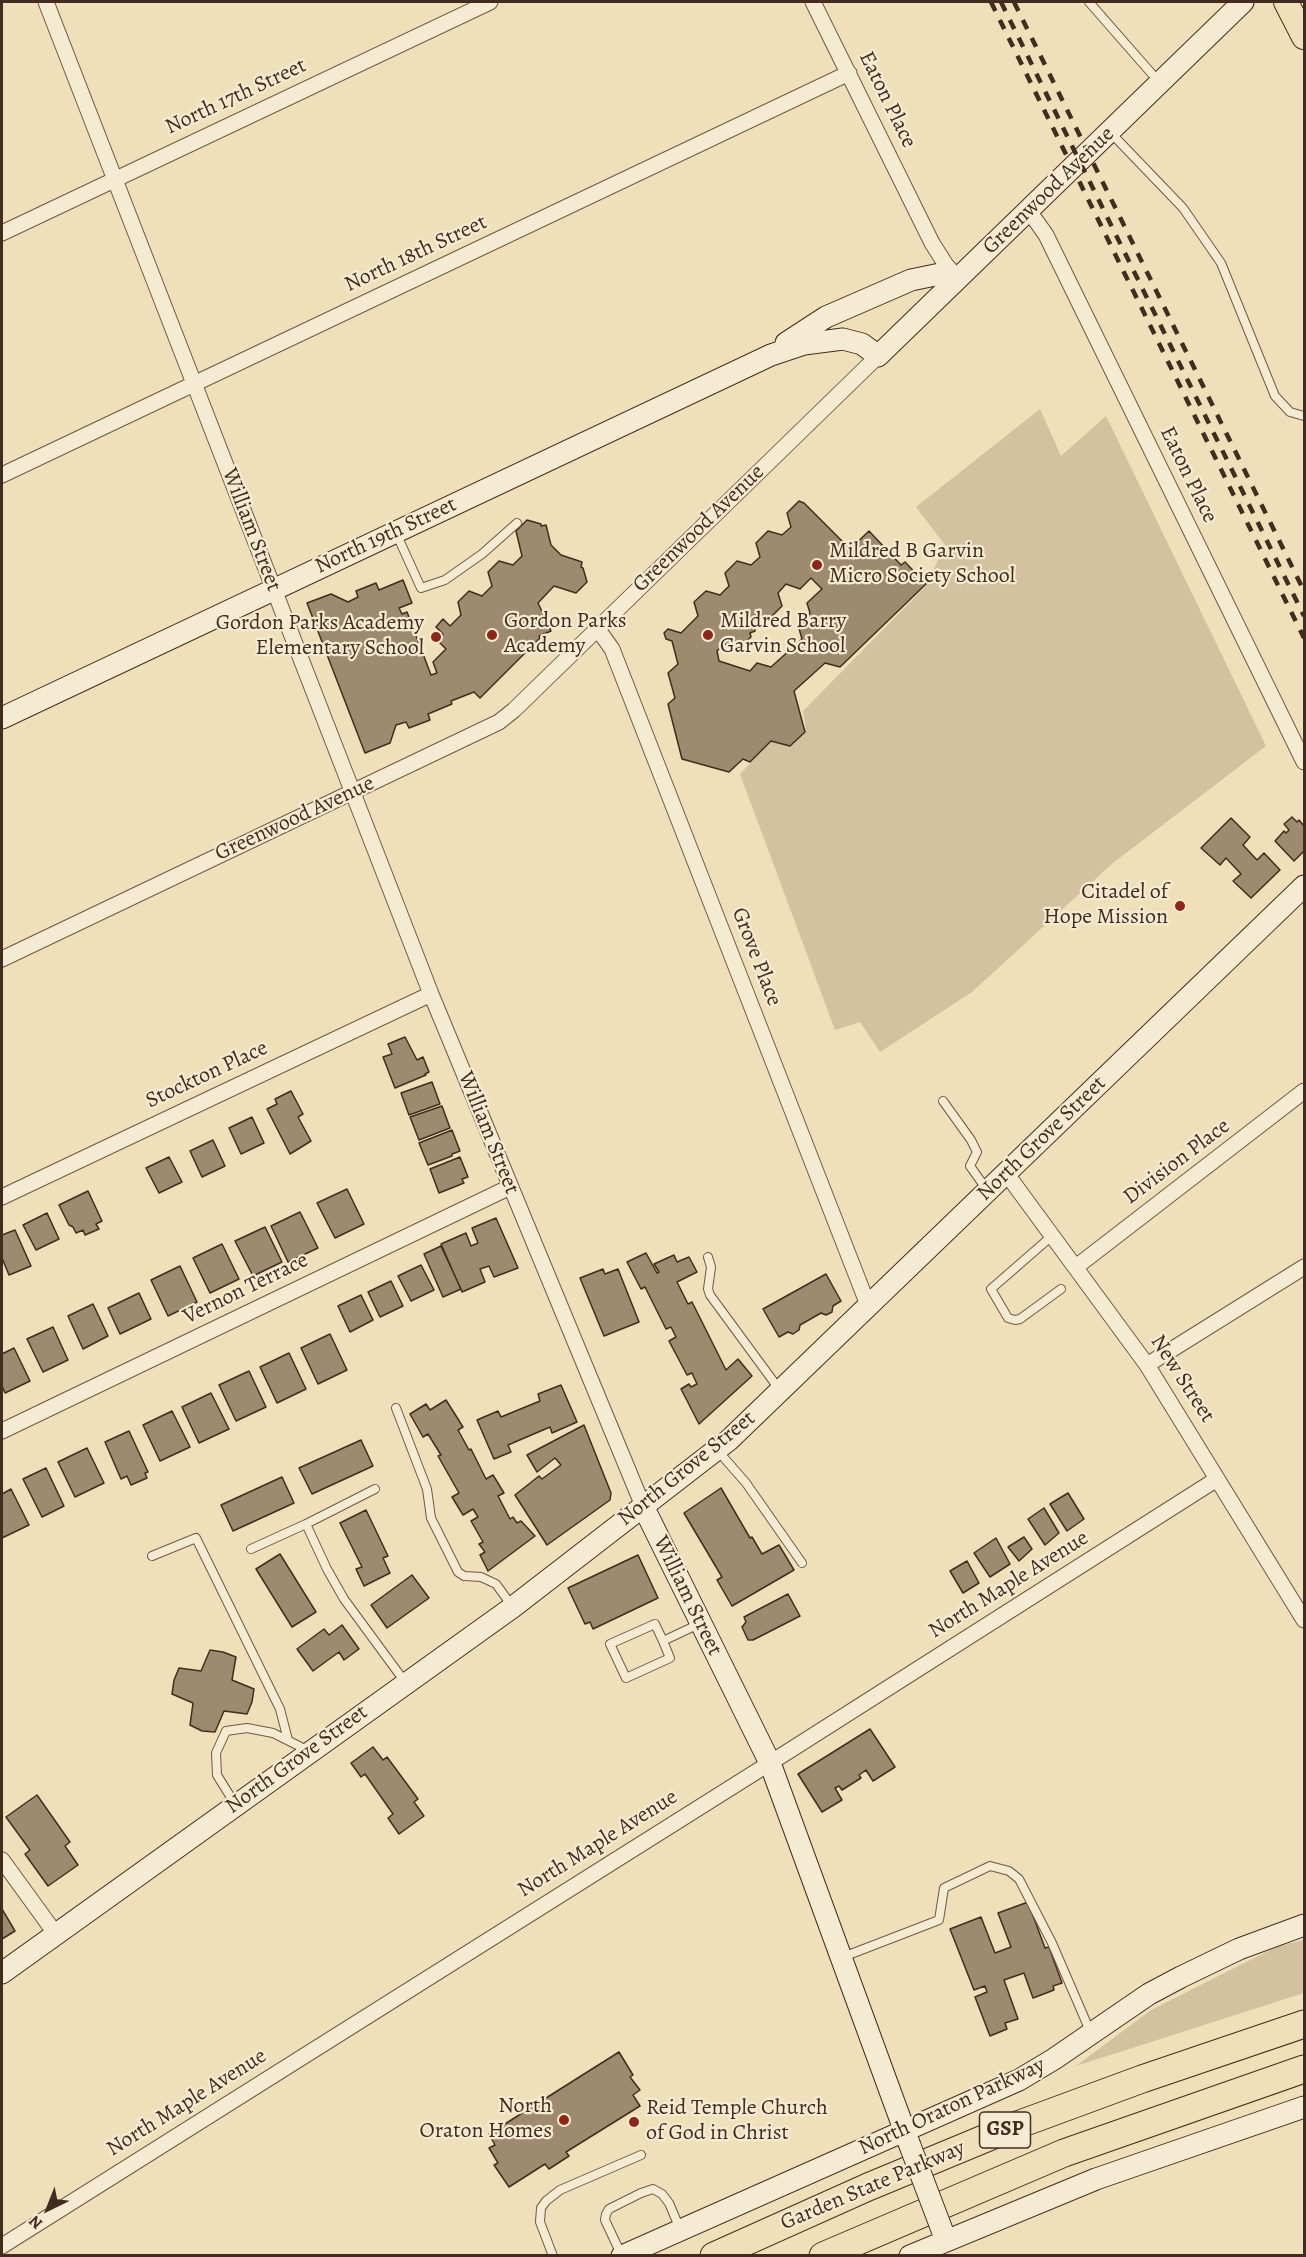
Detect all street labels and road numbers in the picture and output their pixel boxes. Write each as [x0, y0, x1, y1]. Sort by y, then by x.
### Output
street label: Eaton Place [852, 47, 922, 153]
street label: North 17th Street [161, 53, 311, 141]
street label: Greenwood Avenue [978, 122, 1120, 260]
street label: North 18th Street [341, 210, 491, 298]
street label: Eaton Place [1153, 422, 1223, 528]
street label: Greenwood Avenue [628, 460, 770, 598]
street label: William Street [215, 465, 287, 595]
street label: North 19th Street [311, 492, 461, 580]
street label: Greenwood Avenue [211, 771, 379, 867]
street label: Grove Place [725, 904, 787, 1010]
street label: Stockton Place [142, 1035, 272, 1115]
street label: William Street [451, 1068, 525, 1198]
street label: North Grove Street [972, 1071, 1112, 1207]
street label: Division Place [1118, 1113, 1236, 1211]
street label: Vernon Terrace [179, 1247, 313, 1331]
street label: New Street [1144, 1330, 1220, 1428]
street label: North Grove Street [613, 1406, 761, 1532]
street label: North Maple Avenue [924, 1525, 1094, 1645]
street label: William Street [647, 1532, 727, 1660]
street label: North Grove Street [221, 1700, 373, 1820]
street label: North Maple Avenue [513, 1784, 683, 1904]
street label: North Maple Avenue [102, 2043, 272, 2163]
street label: North Oraton Parkway [855, 2052, 1049, 2162]
road number: GSP [980, 2112, 1030, 2148]
street label: Garden State Parkway [777, 2135, 969, 2237]

